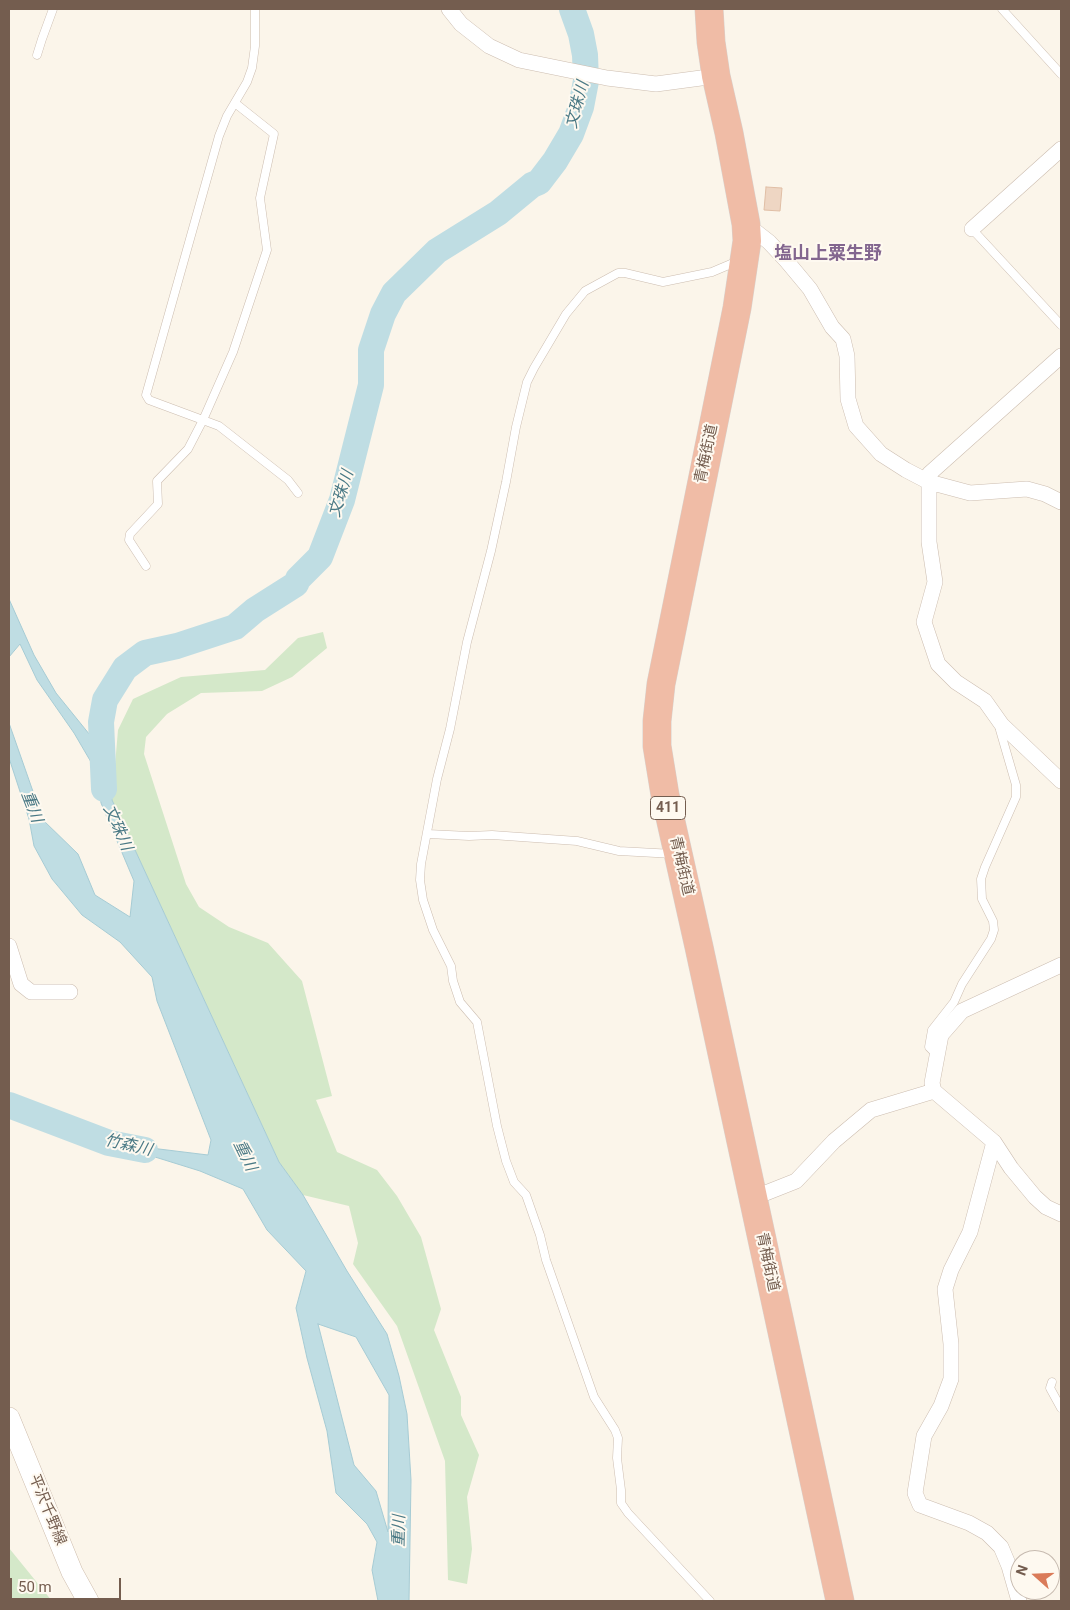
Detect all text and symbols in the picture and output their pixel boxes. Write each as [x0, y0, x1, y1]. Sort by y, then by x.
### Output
water label: 文珠川 [563, 79, 593, 131]
district label: 塩山上粟生野 [774, 243, 882, 265]
street label: 青梅街道 [692, 423, 722, 485]
water label: 文珠川 [326, 468, 358, 520]
water label: 重川 [16, 789, 46, 825]
road number: 411 [650, 796, 686, 820]
water label: 文珠川 [98, 802, 136, 854]
street label: 青梅街道 [665, 835, 697, 897]
water label: 竹森川 [102, 1131, 154, 1161]
water label: 重川 [228, 1137, 260, 1175]
street label: 青梅街道 [752, 1231, 782, 1293]
street label: 平沢千野線 [25, 1472, 69, 1548]
water label: 重川 [390, 1515, 410, 1547]
north arrow [1010, 1550, 1060, 1600]
text: N [1013, 1563, 1031, 1578]
scale bar [12, 1568, 124, 1600]
text: 50 m [18, 1578, 52, 1596]

